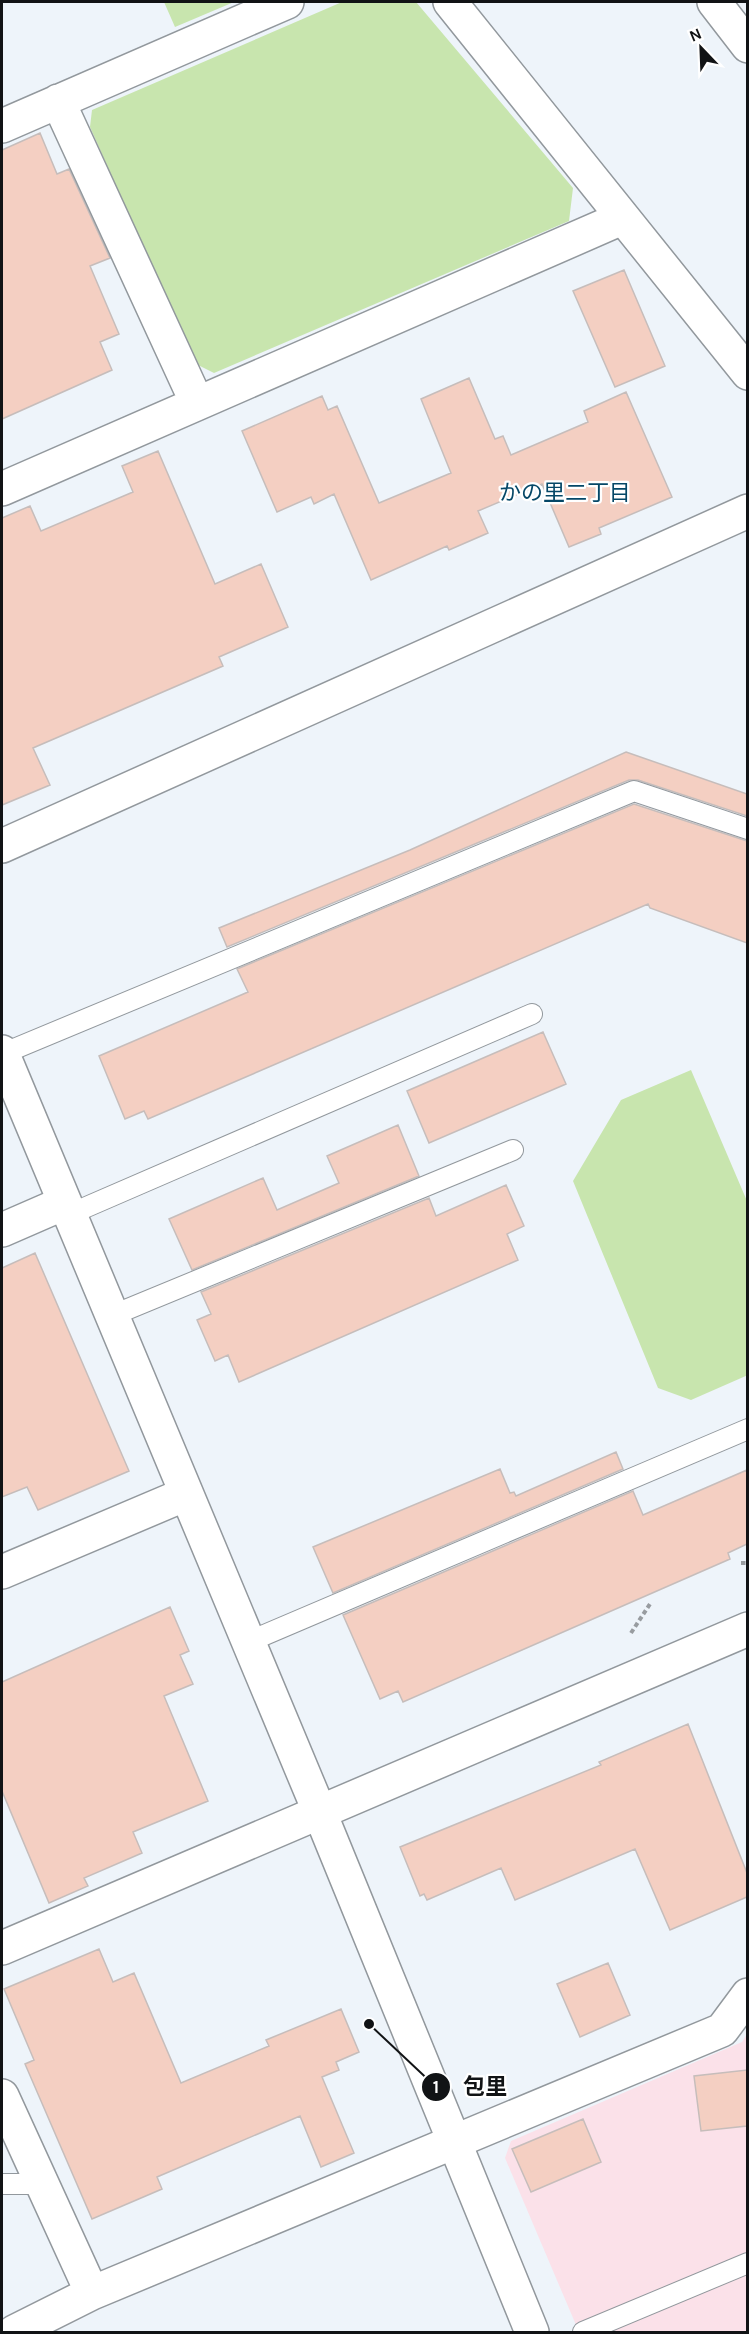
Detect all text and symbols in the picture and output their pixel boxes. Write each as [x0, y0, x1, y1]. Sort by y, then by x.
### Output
north arrow [671, 18, 731, 78]
text: N [686, 24, 704, 46]
district label: かの里二丁目 [499, 480, 631, 506]
callout: 包里 [421, 2067, 519, 2107]
text: 包里 [463, 2074, 507, 2100]
text: 1 [433, 2076, 439, 2098]

